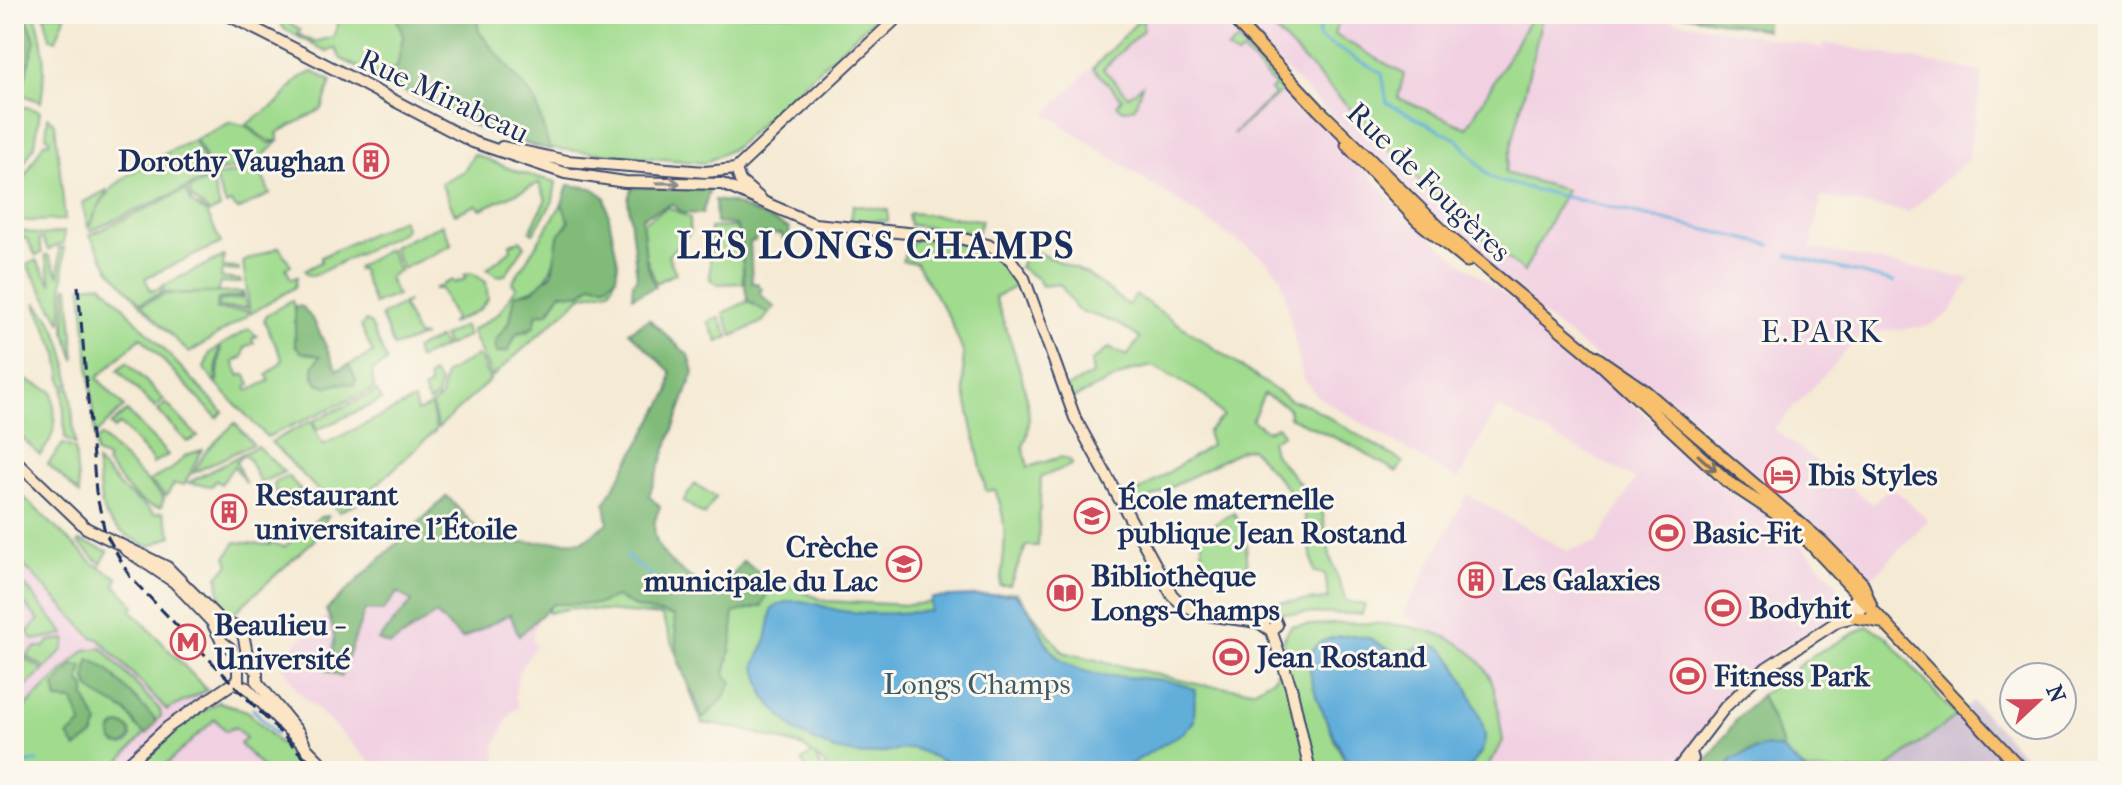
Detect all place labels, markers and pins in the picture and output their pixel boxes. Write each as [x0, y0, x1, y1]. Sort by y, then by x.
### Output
building icon: Dorothy Vaughan [352, 142, 390, 180]
place label: Dorothy Vaughan [118, 144, 346, 179]
hotel icon: Ibis Styles [1763, 456, 1801, 494]
place label: Ibis Styles [1808, 458, 1938, 493]
place label: Restaurant universitaire l'Étoile [254, 478, 518, 547]
place label: École maternelle publique Jean Rostand [1116, 481, 1408, 551]
building icon: Restaurant universitaire l'Étoile [210, 493, 248, 531]
school or university icon: École maternelle publique Jean Rostand [1073, 497, 1111, 535]
sports icon: Basic-Fit [1648, 514, 1686, 552]
place label: Basic-Fit [1693, 516, 1803, 551]
place label: Crèche municipale du Lac [644, 530, 878, 599]
school or university icon: Crèche municipale du Lac [885, 545, 923, 583]
place label: Bibliothèque Longs-Champs [1091, 559, 1280, 628]
building icon: Les Galaxies [1457, 561, 1495, 599]
place label: Les Galaxies [1502, 563, 1660, 598]
library icon: Bibliothèque Longs-Champs [1046, 574, 1084, 612]
sports icon: Bodyhit [1704, 589, 1742, 627]
place label: Bodyhit [1749, 591, 1852, 626]
place label: Beaulieu - Université [214, 608, 351, 677]
metro station icon: Beaulieu - Université [169, 623, 207, 661]
sports icon: Jean Rostand [1212, 638, 1250, 676]
place label: Jean Rostand [1254, 640, 1428, 675]
sports icon: Fitness Park [1669, 657, 1707, 695]
place label: Fitness Park [1714, 659, 1871, 694]

